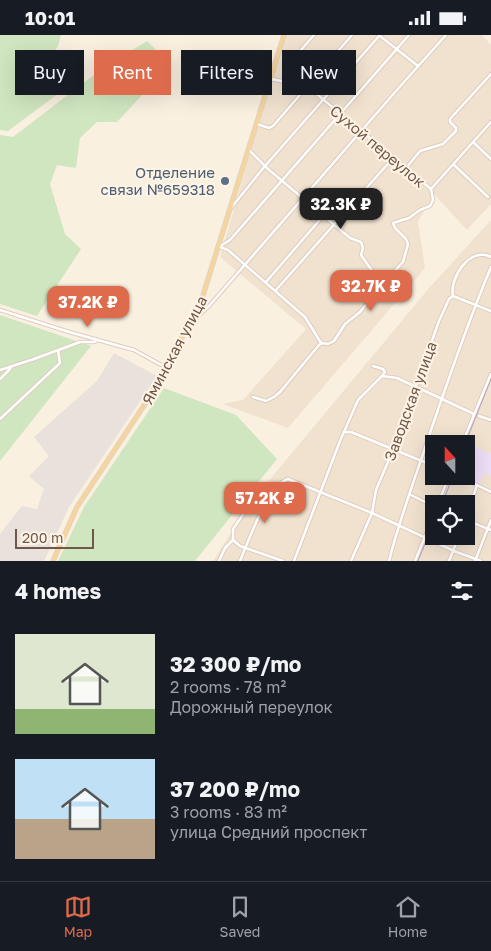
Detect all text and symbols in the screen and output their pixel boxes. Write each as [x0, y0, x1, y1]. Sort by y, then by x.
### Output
text: 10:01 [25, 6, 75, 29]
chip: Buy [15, 50, 84, 95]
chip: Rent [94, 50, 171, 95]
chip: Filters [181, 50, 272, 95]
chip: New [282, 50, 356, 95]
street label: Сухой переулок [327, 101, 429, 191]
place label: Отделение связи №659318 [101, 163, 215, 198]
marker: Отделение связи №659318 [219, 175, 231, 187]
pin: 32.3K ₽ [295, 187, 387, 230]
text: 32.3K ₽ [311, 194, 371, 214]
pin: 32.7K ₽ [325, 269, 417, 312]
text: 32.7K ₽ [341, 276, 401, 296]
pin: 37.2K ₽ [42, 285, 134, 328]
text: 37.2K ₽ [58, 292, 118, 312]
street label: Яминская улица [138, 292, 210, 408]
street label: Заводская улица [380, 339, 440, 463]
north arrow [425, 435, 475, 485]
map controls [425, 435, 475, 545]
pin: 57.2K ₽ [219, 481, 311, 524]
text: 57.2K ₽ [235, 488, 295, 508]
button: locate [425, 495, 475, 545]
scale bar [15, 526, 94, 549]
text: 200 m [22, 529, 63, 546]
icon: filters [448, 577, 476, 605]
text: 4 homes [15, 578, 101, 604]
text: 32 300 ₽/mo [170, 651, 301, 677]
icon: home [55, 654, 115, 714]
text: 2 rooms · 78 m² [170, 677, 286, 697]
text: Дорожный переулок [170, 697, 333, 717]
text: 37 200 ₽/mo [170, 776, 300, 802]
icon: home [55, 779, 115, 839]
text: 3 rooms · 83 m² [170, 802, 287, 822]
text: улица Средний проспект [170, 822, 367, 842]
tab: Map [64, 893, 92, 940]
tab: Saved [220, 893, 260, 940]
tab: Home [388, 893, 427, 940]

